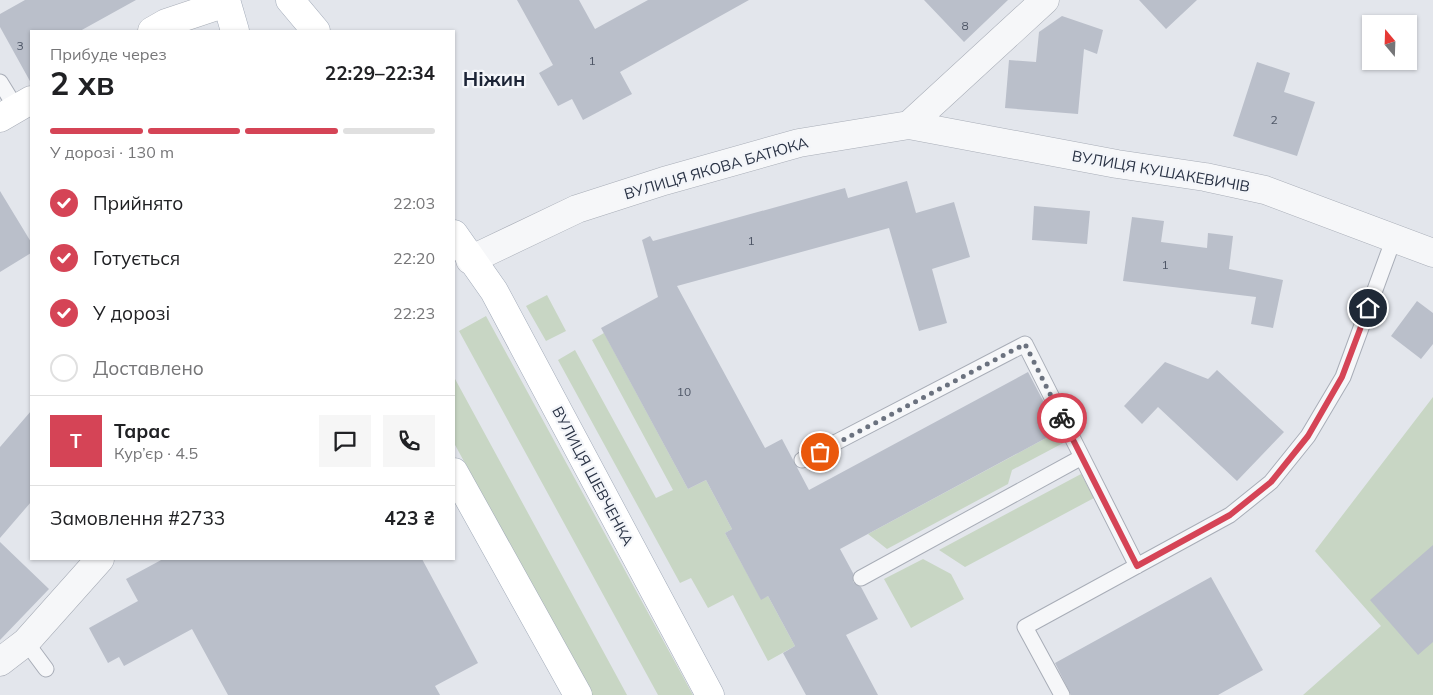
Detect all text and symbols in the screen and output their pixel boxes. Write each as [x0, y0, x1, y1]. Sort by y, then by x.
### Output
north arrow [1362, 15, 1418, 70]
map controls [1362, 15, 1417, 70]
house number: 8 [961, 18, 969, 33]
house number: 3 [16, 38, 24, 53]
text: Прибуде через [50, 44, 167, 64]
house number: 1 [588, 53, 596, 68]
text: 22:29–22:34 [325, 61, 435, 85]
text: 2 хв [50, 63, 115, 103]
district label: Ніжин [463, 66, 525, 91]
house number: 2 [1270, 112, 1278, 127]
street label: ВУЛИЦЯ ЯКОВА БАТЮКА [622, 133, 810, 203]
text: У дорозі · 130 m [50, 142, 174, 162]
street label: ВУЛИЦЯ КУШАКЕВИЧІВ [1071, 146, 1251, 196]
icon: check [50, 189, 78, 217]
text: Прийнято [93, 191, 183, 215]
text: 22:03 [393, 193, 435, 213]
house number: 1 [747, 233, 755, 248]
icon: check [50, 244, 78, 272]
text: Готується [93, 246, 180, 270]
text: 22:20 [393, 248, 435, 268]
house number: 1 [1161, 257, 1169, 272]
pin [1347, 287, 1389, 329]
icon: home [1354, 294, 1382, 322]
icon: check [50, 299, 78, 327]
text: У дорозі [93, 301, 170, 325]
text: 22:23 [393, 303, 435, 323]
text: Доставлено [93, 356, 204, 380]
house number: 10 [677, 384, 691, 399]
courier [1037, 393, 1087, 443]
street label: ВУЛИЦЯ ШЕВЧЕНКА [548, 403, 638, 549]
icon: bike [1048, 404, 1076, 432]
button: chat [319, 415, 371, 467]
button: phone [383, 415, 435, 467]
text: Тарас [114, 419, 170, 443]
text: Т [70, 429, 82, 453]
pin [799, 431, 841, 473]
icon: bag [806, 438, 834, 466]
text: Кур’єр · 4.5 [114, 443, 198, 463]
text: Замовлення #2733 [50, 506, 225, 530]
text: 423 ₴ [384, 506, 435, 530]

